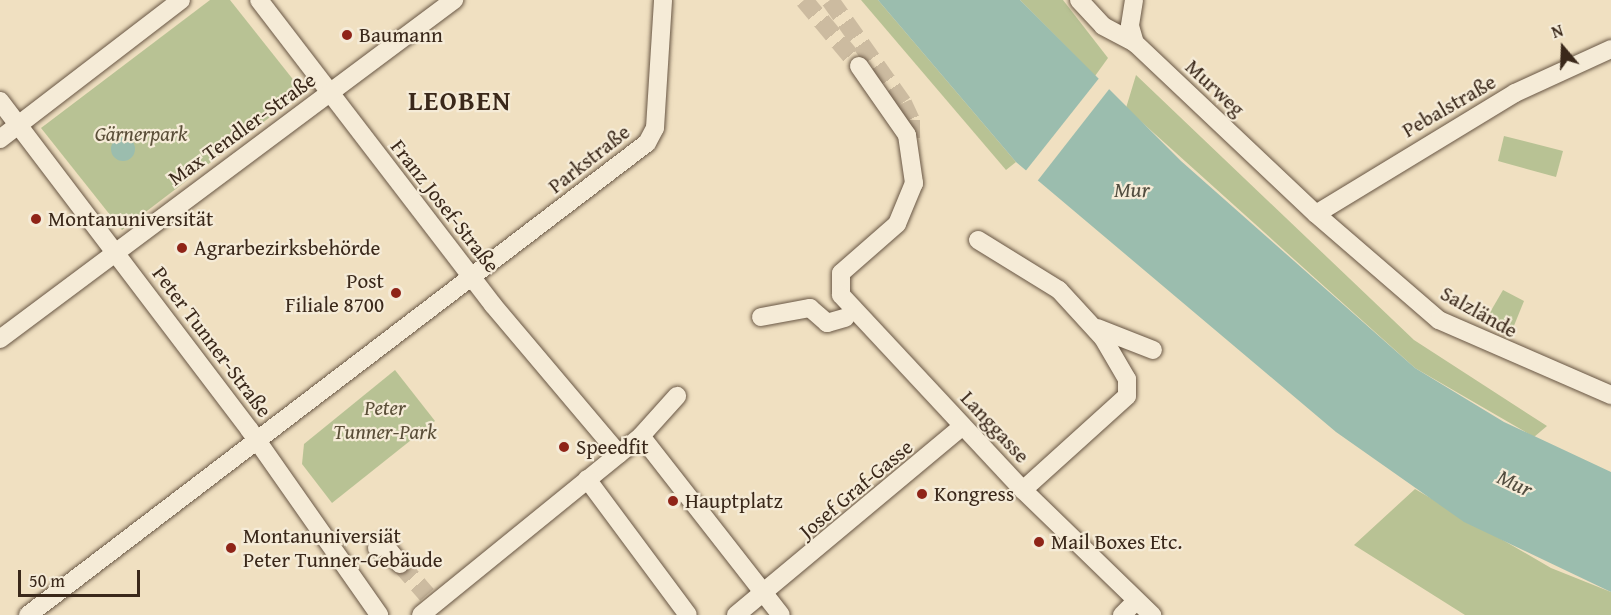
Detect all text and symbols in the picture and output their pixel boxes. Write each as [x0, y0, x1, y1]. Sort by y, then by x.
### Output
north arrow [1533, 18, 1593, 78]
text: N [1548, 18, 1566, 44]
place label: Baumann [359, 22, 443, 48]
marker: Baumann [340, 28, 354, 42]
street label: Murweg [1180, 54, 1250, 122]
street label: Max Tendler-Straße [163, 67, 321, 191]
street label: Pebalstraße [1398, 69, 1500, 143]
district label: LEOBEN [408, 85, 512, 117]
street label: Parkstraße [543, 119, 635, 199]
park label: Gärnerpark [95, 121, 187, 147]
street label: Franz Josef-Straße [385, 134, 505, 278]
water label: Mur [1114, 177, 1150, 203]
place label: Montanuniversität [48, 206, 213, 232]
marker: Montanuniversität [29, 212, 43, 226]
place label: Agrarbezirksbehörde [194, 235, 380, 261]
marker: Agrarbezirksbehörde [175, 241, 189, 255]
street label: Peter Tunner-Straße [147, 262, 277, 422]
place label: Post Filiale 8700 [285, 268, 384, 318]
street label: Salzlände [1436, 281, 1522, 343]
marker: Post Filiale 8700 [389, 286, 403, 300]
street label: Langgasse [955, 386, 1035, 468]
park label: Peter Tunner-Park [333, 395, 437, 445]
place label: Speedfit [576, 434, 649, 460]
street label: Josef Graf-Gasse [794, 434, 918, 544]
marker: Speedfit [557, 440, 571, 454]
water label: Mur [1493, 463, 1537, 503]
place label: Kongress [934, 481, 1014, 507]
marker: Kongress [915, 487, 929, 501]
place label: Hauptplatz [685, 488, 783, 514]
marker: Hauptplatz [666, 494, 680, 508]
place label: Montanuniversiät Peter Tunner-Gebäude [243, 523, 443, 573]
place label: Mail Boxes Etc. [1051, 529, 1182, 555]
marker: Mail Boxes Etc. [1032, 535, 1046, 549]
marker: Montanuniversiät Peter Tunner-Gebäude [224, 541, 238, 555]
scale bar [21, 558, 142, 596]
text: 50 m [29, 567, 65, 594]

